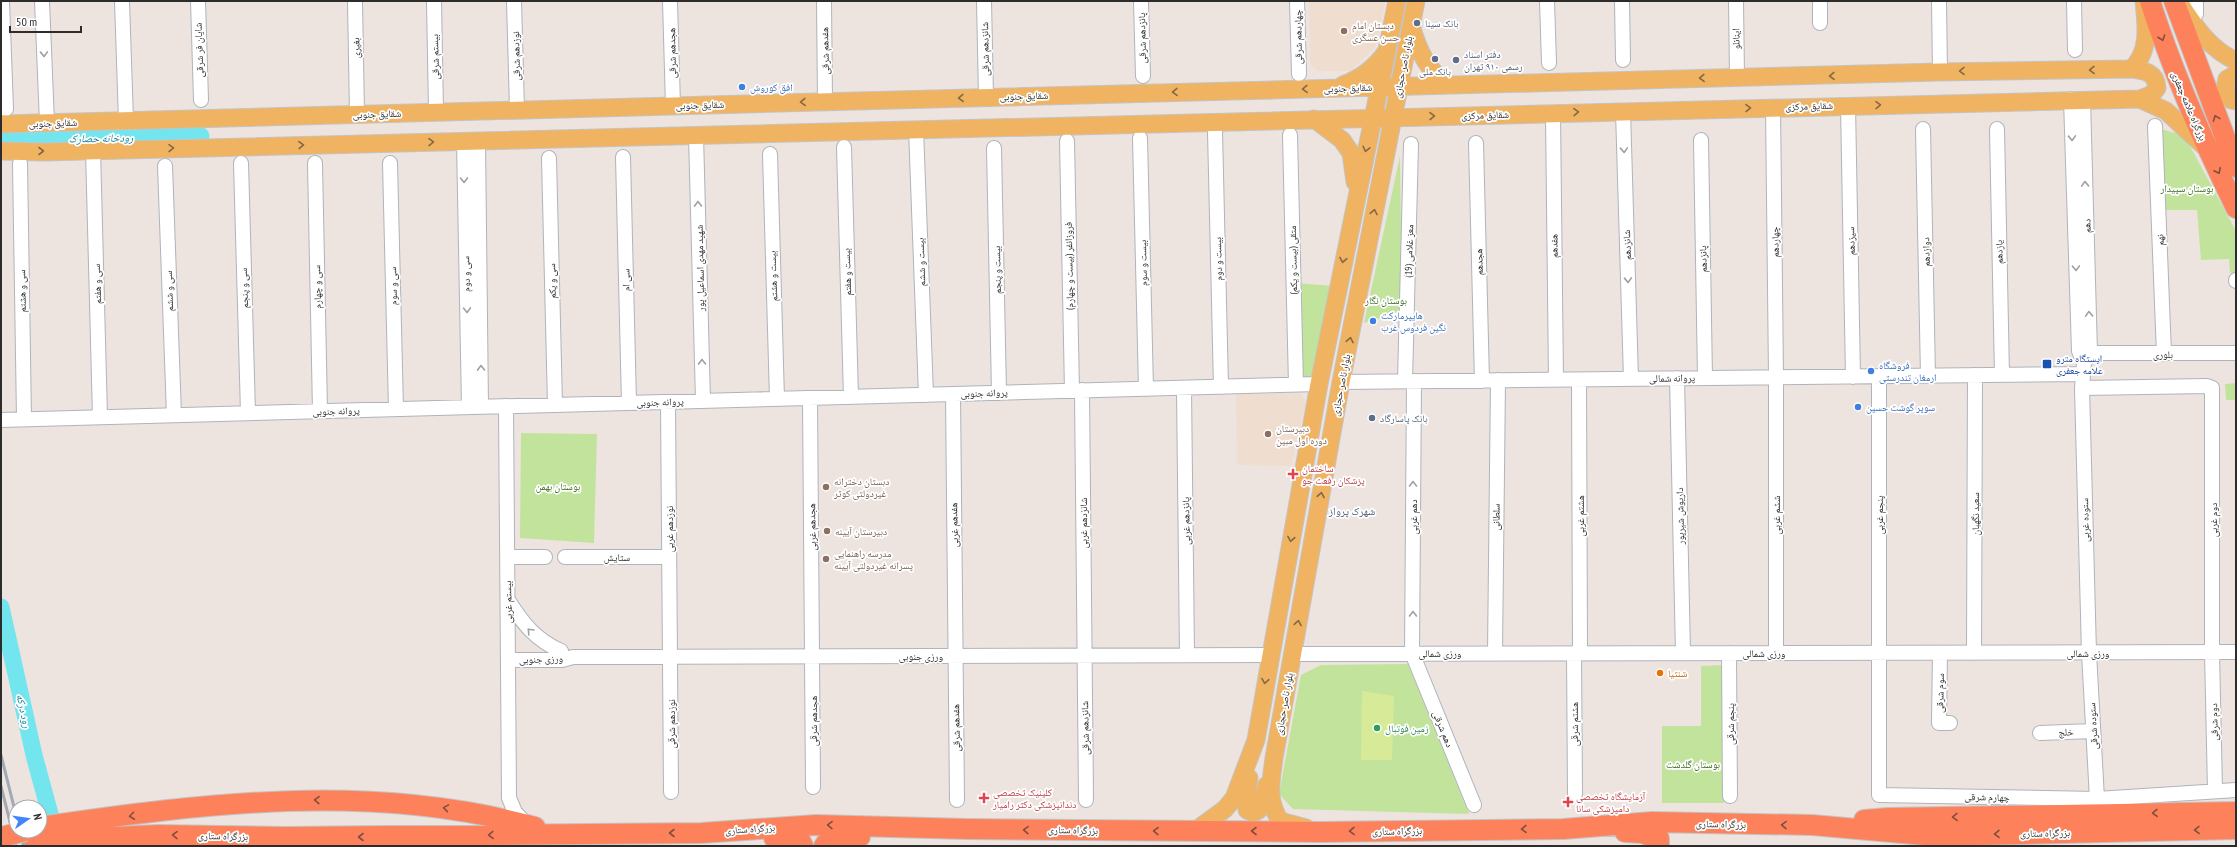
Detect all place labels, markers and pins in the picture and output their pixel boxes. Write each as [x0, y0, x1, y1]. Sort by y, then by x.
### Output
place label: بانک سینا [1425, 17, 1459, 30]
marker: بانک سینا [1412, 18, 1422, 28]
place label: دبستان امام حسن عسگری [1352, 19, 1400, 44]
marker: دبستان امام حسن عسگری [1339, 26, 1349, 36]
place label: دفتر اسناد رسمی ۹۱۰ تهران [1464, 48, 1523, 73]
marker: بانک ملی [1430, 54, 1440, 64]
marker: دفتر اسناد رسمی ۹۱۰ تهران [1451, 55, 1461, 65]
place label: بانک ملی [1419, 65, 1451, 78]
place label: افق کوروش [750, 81, 793, 94]
marker: افق کوروش [737, 82, 747, 92]
place label: هایپرمارکت نگین فردوس غرب [1381, 309, 1446, 334]
marker: هایپرمارکت نگین فردوس غرب [1368, 316, 1378, 326]
place label: ایستگاه مترو علامه جعفری [2056, 352, 2103, 377]
marker: ایستگاه مترو علامه جعفری [2041, 358, 2053, 370]
place label: فروشگاه ارمغان تندرستی [1879, 359, 1936, 384]
marker: فروشگاه ارمغان تندرستی [1866, 366, 1876, 376]
place label: سوپر گوشت حسین [1866, 401, 1935, 414]
marker: سوپر گوشت حسین [1853, 402, 1863, 412]
place label: بانک پاسارگاد [1380, 412, 1428, 425]
marker: بانک پاسارگاد [1367, 413, 1377, 423]
place label: دبیرستان دوره اول مبین [1276, 422, 1327, 447]
marker: دبیرستان دوره اول مبین [1263, 429, 1273, 439]
place label: ساختمان پزشكان رفعت جو [1302, 462, 1365, 487]
marker: ساختمان پزشكان رفعت جو [1287, 468, 1299, 480]
place label: دبستان دخترانه غیردولتی کوثر [833, 475, 889, 500]
marker: دبستان دخترانه غیردولتی کوثر [821, 482, 831, 492]
place label: دبیرستان آیینه [835, 525, 887, 538]
marker: دبیرستان آیینه [822, 526, 832, 536]
place label: مدرسه راهنمایی پسرانه غیردولتی آیینه [834, 547, 913, 572]
marker: مدرسه راهنمایی پسرانه غیردولتی آیینه [821, 554, 831, 564]
place label: شنتیا [1668, 667, 1688, 680]
marker: شنتیا [1655, 668, 1665, 678]
place label: زمین فوتبال [1385, 722, 1429, 735]
marker: زمین فوتبال [1372, 723, 1382, 733]
place label: کلینیک تخصصی دندانپزشکی دکتر رامیار [992, 786, 1076, 811]
place label: آزمایشگاه تخصصی دامپزشکی سانا [1576, 790, 1646, 815]
marker: کلینیک تخصصی دندانپزشکی دکتر رامیار [978, 792, 990, 804]
marker: آزمایشگاه تخصصی دامپزشکی سانا [1563, 797, 1573, 807]

